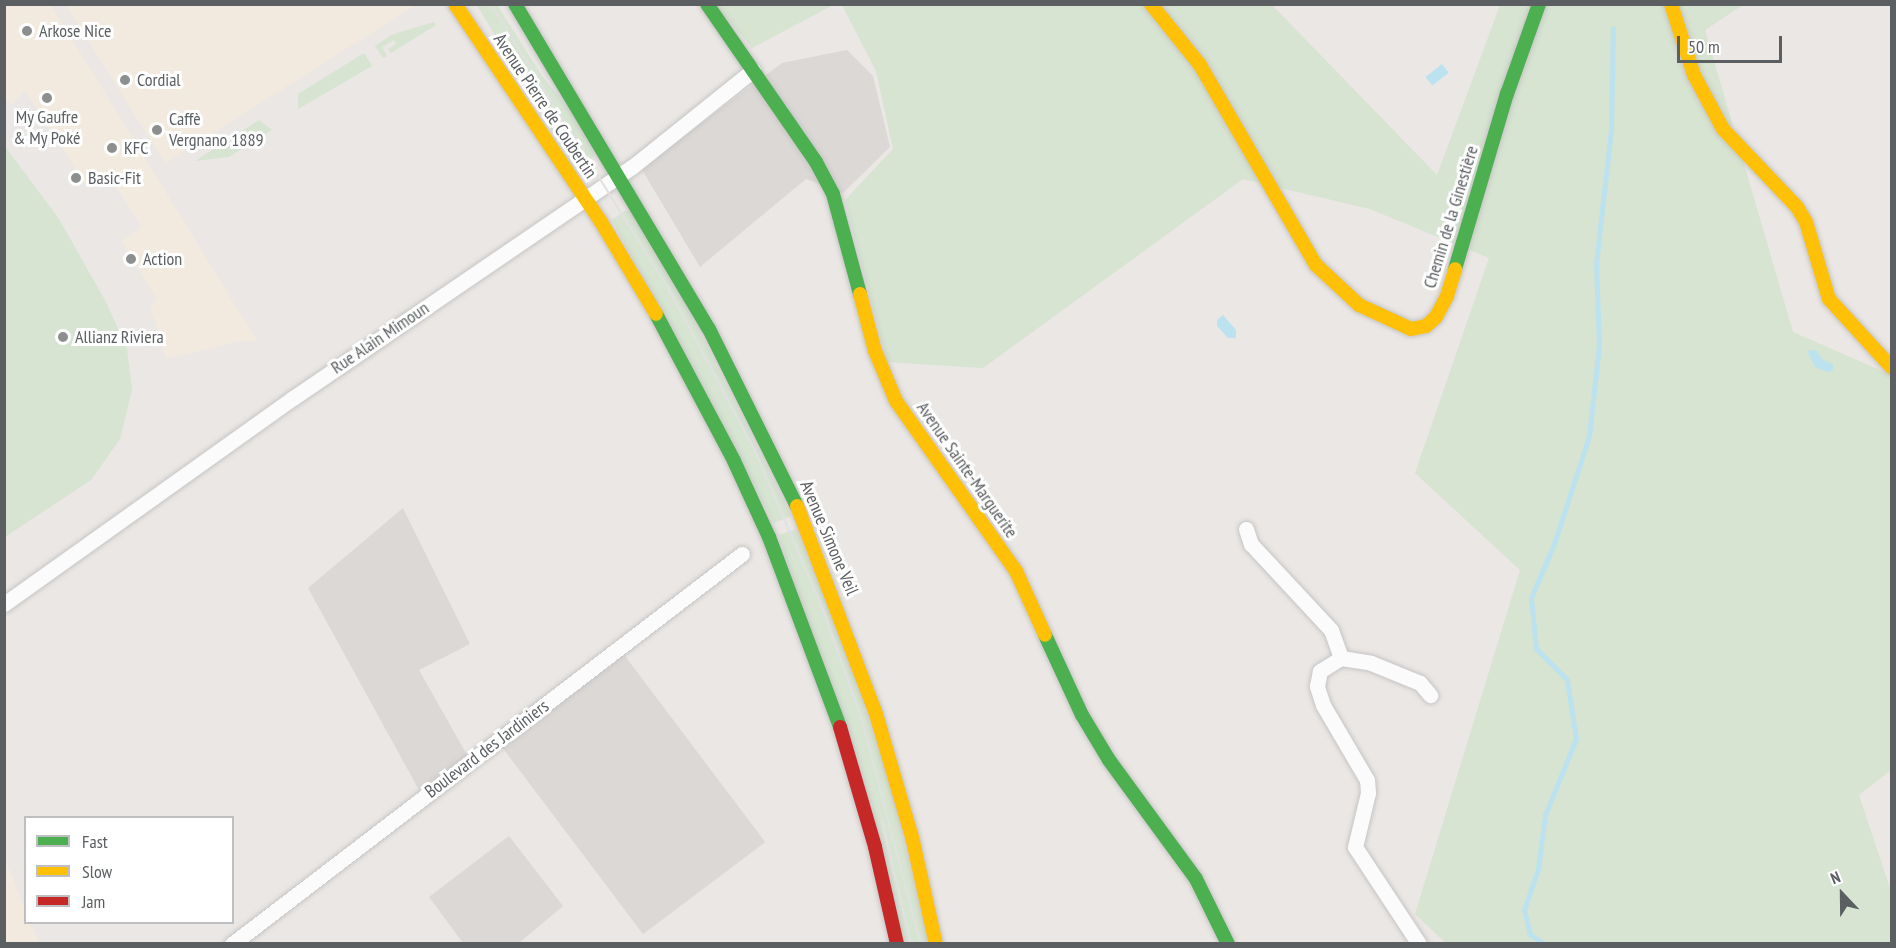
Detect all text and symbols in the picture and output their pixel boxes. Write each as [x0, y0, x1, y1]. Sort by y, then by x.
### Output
place label: Arkose Nice [39, 20, 111, 42]
marker: Arkose Nice [20, 24, 34, 38]
scale bar [1680, 24, 1785, 62]
street label: Avenue Pierre de Coubertin [489, 30, 601, 182]
text: 50 m [1688, 35, 1720, 58]
place label: Cordial [137, 69, 181, 91]
marker: Cordial [118, 73, 132, 87]
marker: My Gaufre & My Poké [40, 91, 54, 105]
place label: My Gaufre & My Poké [13, 107, 81, 150]
place label: Caffè Vergnano 1889 [169, 109, 264, 152]
marker: Caffè Vergnano 1889 [150, 123, 164, 137]
place label: KFC [124, 137, 149, 159]
marker: KFC [105, 141, 119, 155]
street label: Chemin de la Ginestière [1419, 143, 1483, 291]
place label: Basic-Fit [88, 167, 141, 189]
marker: Basic-Fit [69, 171, 83, 185]
place label: Action [143, 248, 182, 270]
marker: Action [124, 252, 138, 266]
street label: Rue Alain Mimoun [327, 297, 433, 379]
place label: Allianz Riviera [75, 326, 164, 348]
marker: Allianz Riviera [56, 330, 70, 344]
street label: Avenue Sainte-Marguerite [912, 398, 1022, 542]
street label: Avenue Simone Veil [795, 477, 863, 599]
street label: Boulevard des Jardiniers [421, 695, 553, 803]
legend [24, 816, 234, 924]
text: Fast [82, 830, 108, 853]
text: Slow [82, 860, 112, 883]
north arrow [1812, 864, 1872, 924]
text: N [1827, 866, 1843, 888]
text: Jam [82, 890, 105, 913]

